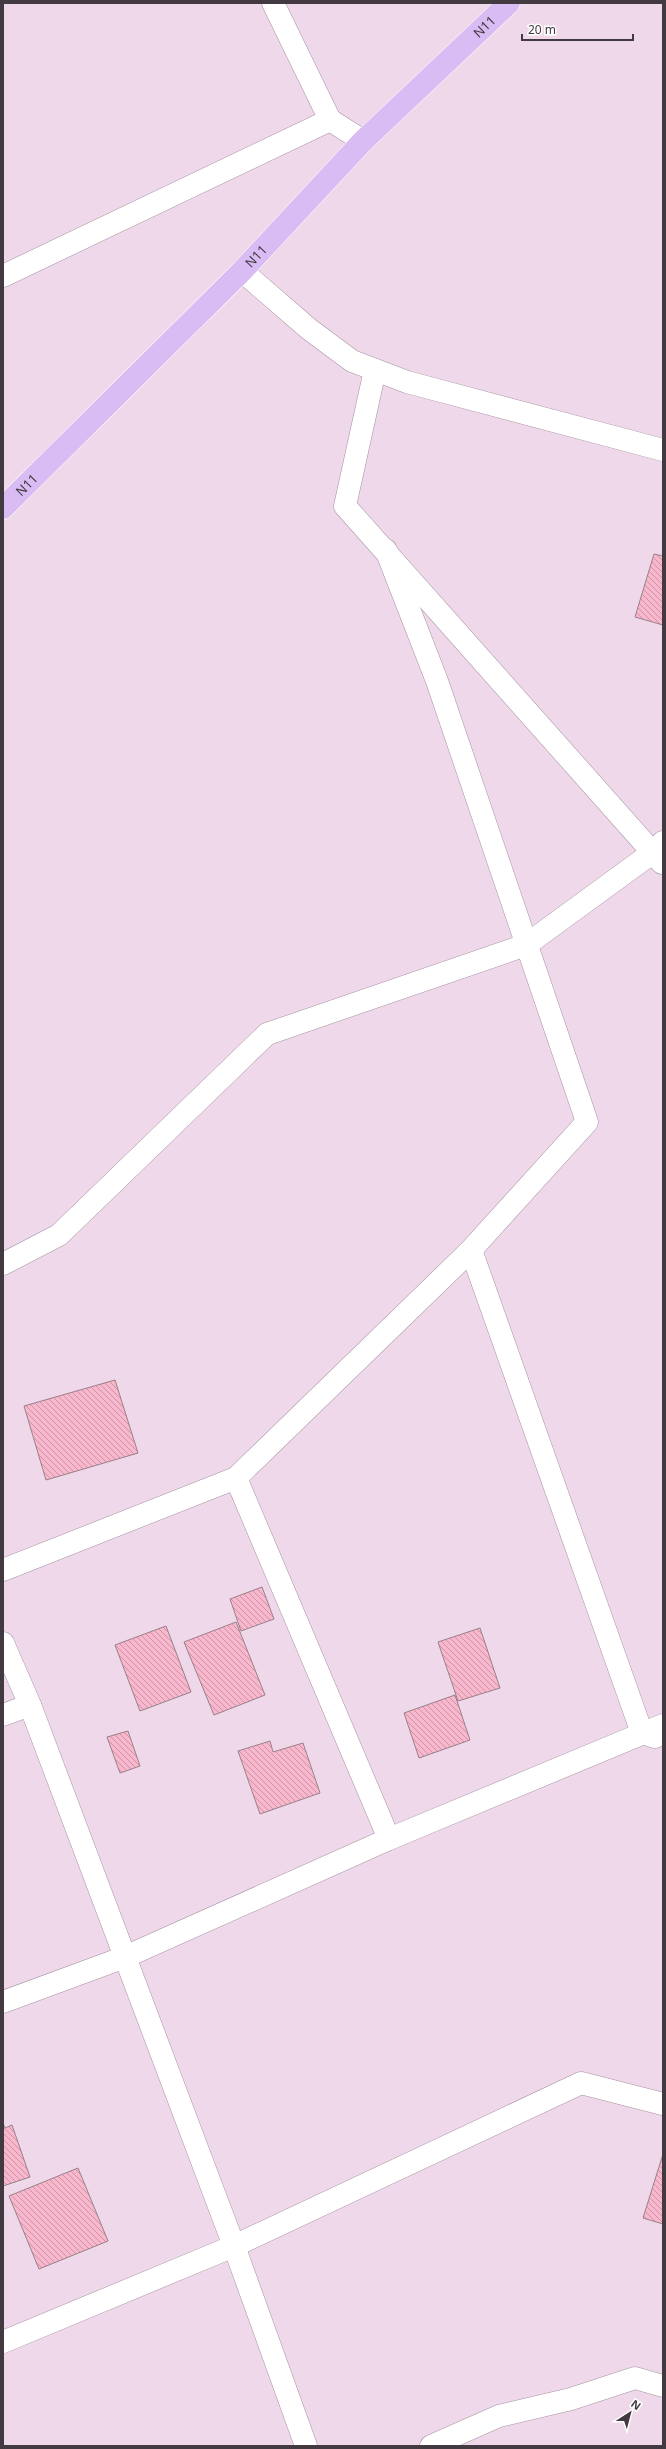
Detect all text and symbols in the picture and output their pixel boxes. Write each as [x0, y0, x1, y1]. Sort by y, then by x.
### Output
street label: N11 [469, 11, 499, 41]
scale bar [522, 16, 633, 42]
text: 20 m [528, 21, 556, 38]
street label: N11 [241, 241, 271, 271]
street label: N11 [11, 470, 42, 500]
north arrow [610, 2393, 650, 2433]
text: N [628, 2396, 644, 2413]

